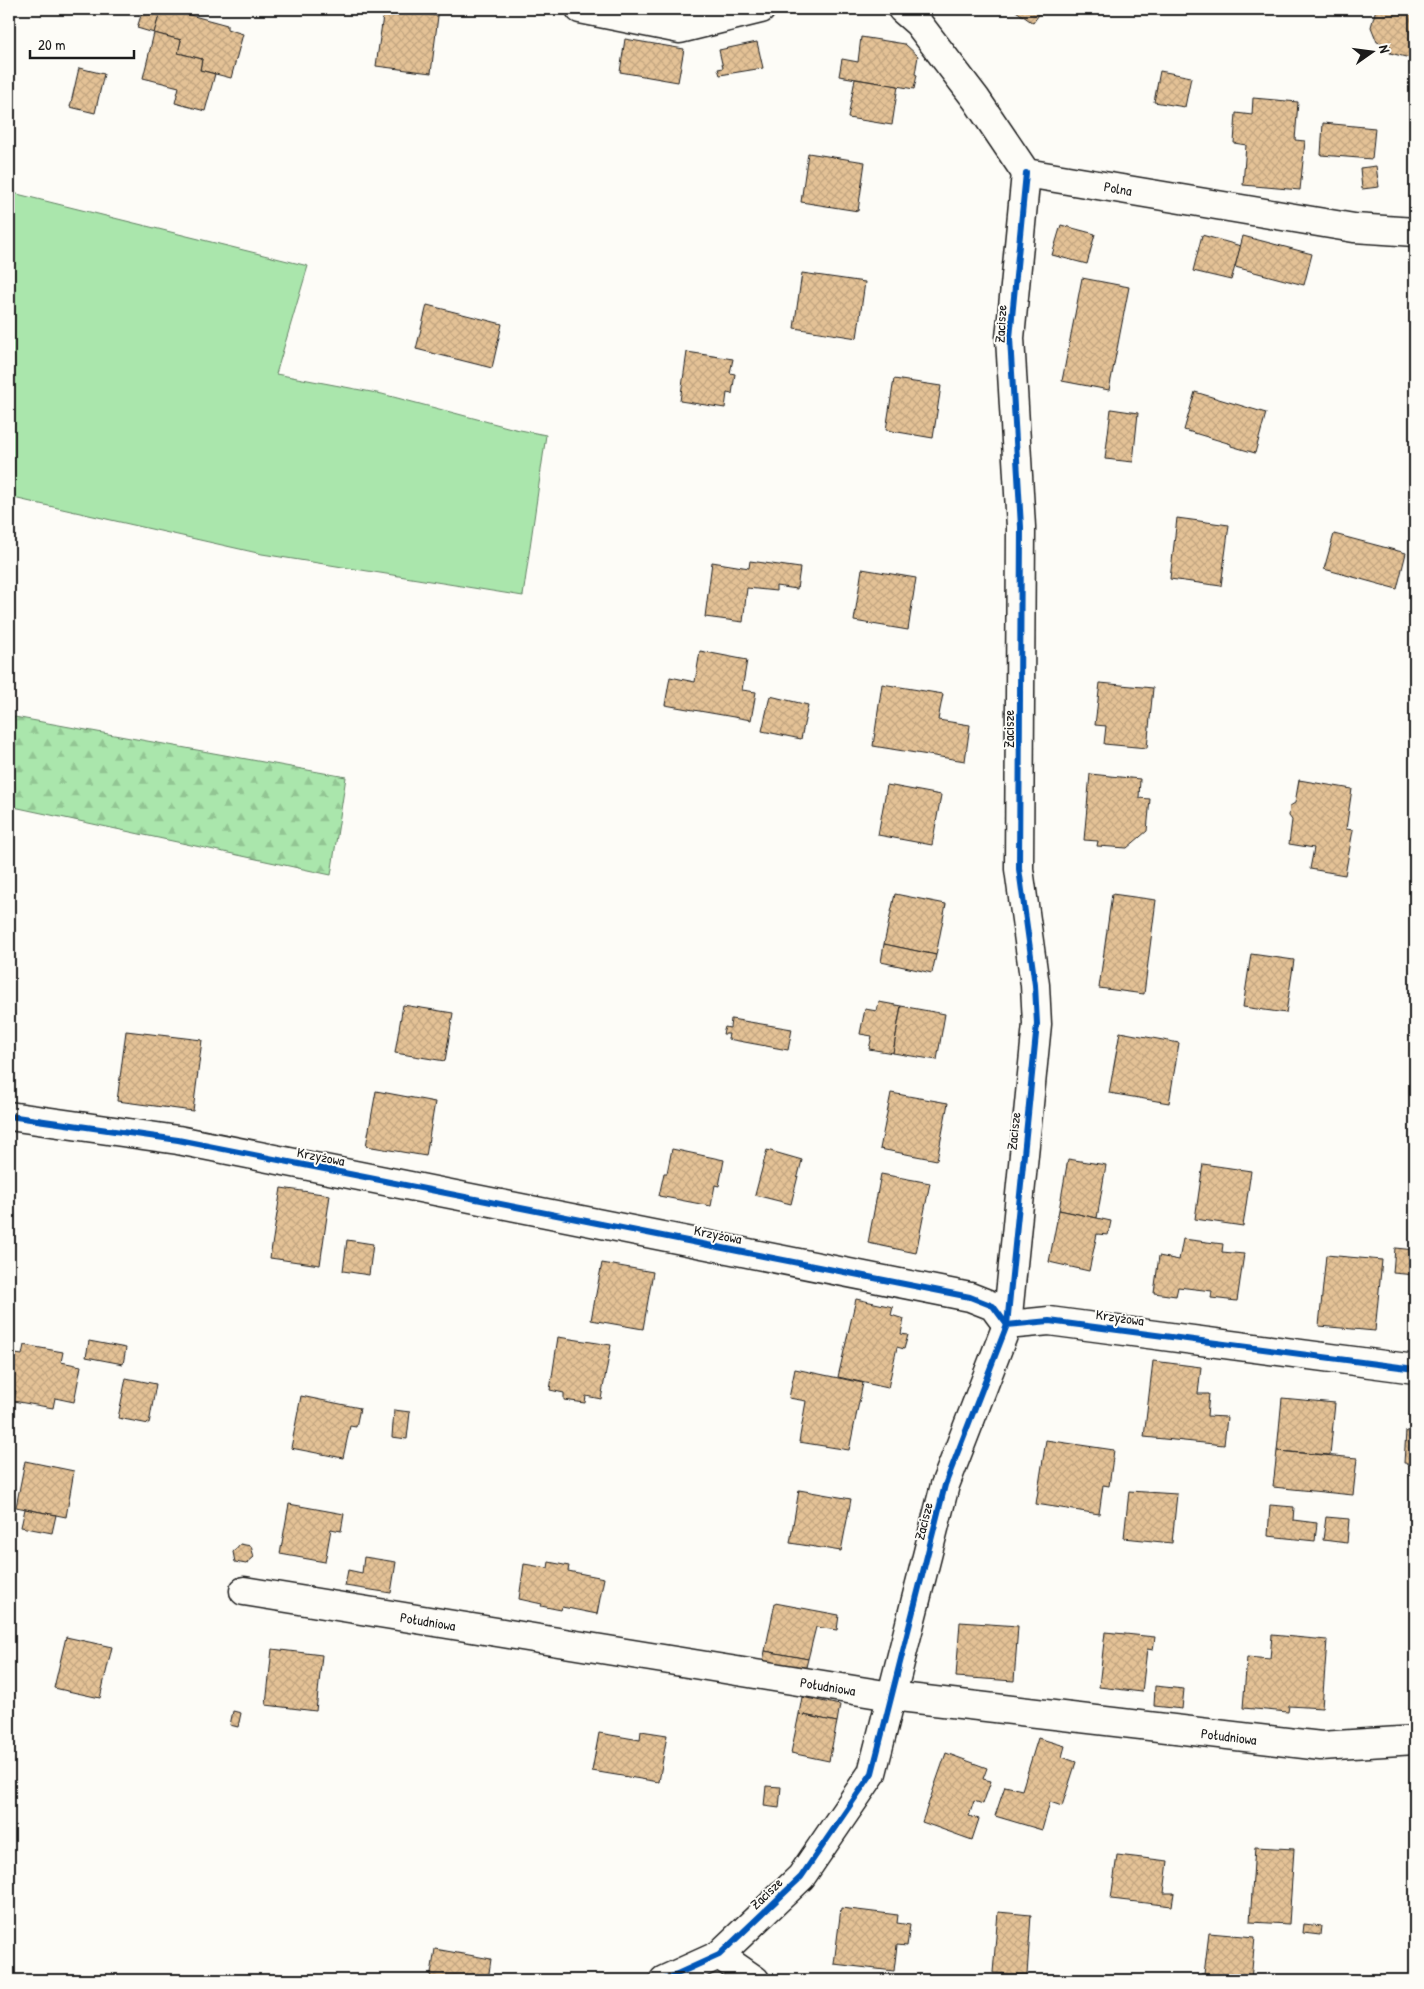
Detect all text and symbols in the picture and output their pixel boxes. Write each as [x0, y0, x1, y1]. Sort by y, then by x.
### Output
scale bar [30, 28, 134, 60]
north arrow [1346, 28, 1396, 78]
text: 20 m [38, 34, 65, 55]
text: N [1375, 43, 1395, 55]
street label: Polna [1103, 176, 1134, 200]
street label: Zacisze [990, 304, 1011, 344]
street label: Zacisze [999, 710, 1018, 748]
street label: Zacisze [1002, 1111, 1024, 1151]
street label: Krzyżowa [295, 1142, 347, 1171]
street label: Krzyżowa [692, 1220, 744, 1249]
street label: Krzyżowa [1095, 1304, 1146, 1331]
street label: Zacisze [909, 1500, 937, 1542]
street label: Południowa [399, 1607, 458, 1635]
street label: Południowa [799, 1672, 858, 1700]
street label: Południowa [1200, 1723, 1258, 1749]
street label: Zacisze [746, 1873, 787, 1913]

